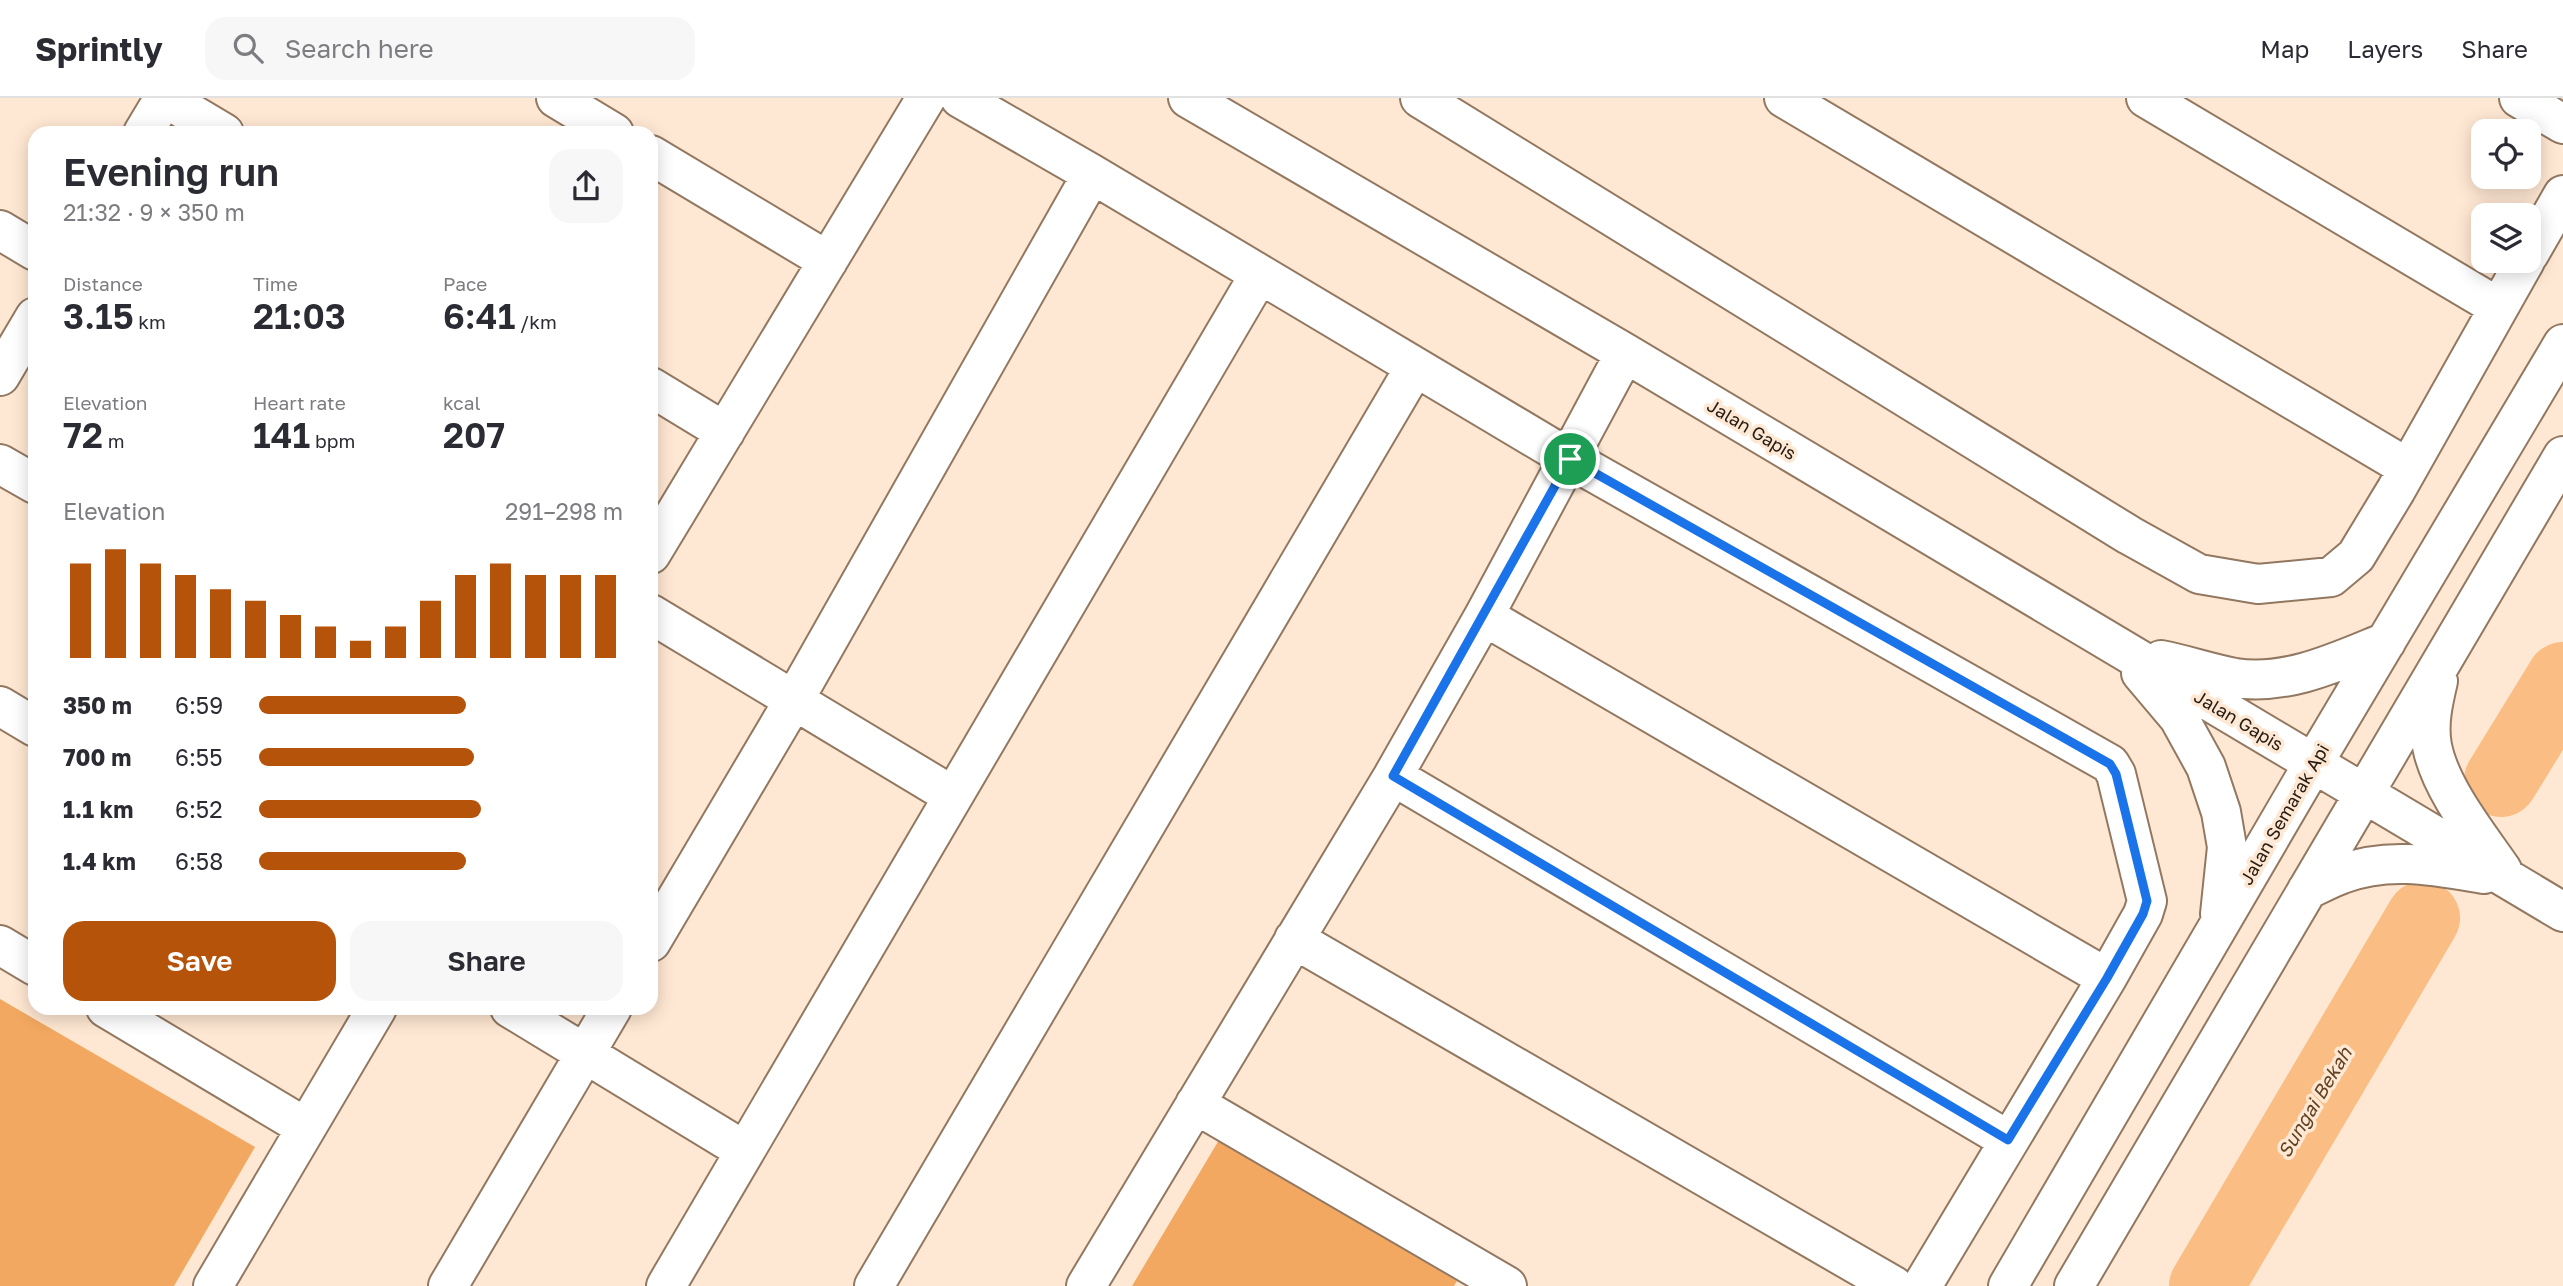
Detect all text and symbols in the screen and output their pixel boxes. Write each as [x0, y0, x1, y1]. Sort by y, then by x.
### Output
search box [205, 17, 695, 80]
text: Sprintly [35, 29, 163, 68]
icon: search [229, 29, 267, 67]
text: Search here [285, 33, 434, 64]
text: Map [2260, 34, 2309, 63]
text: Layers [2347, 34, 2423, 63]
text: Share [2461, 34, 2528, 63]
map controls [2471, 119, 2541, 273]
button: locate [2471, 119, 2541, 189]
text: Evening run [63, 149, 279, 194]
button: share [549, 149, 623, 223]
text: 21:32 · 9 × 350 m [63, 198, 245, 226]
button: layers [2471, 203, 2541, 273]
text: Distance [63, 272, 143, 295]
text: Time [253, 272, 298, 295]
text: Pace [443, 272, 487, 295]
text: 3.15 [63, 295, 134, 337]
text: 21:03 [253, 295, 346, 337]
text: 6:41 [443, 295, 515, 337]
text: km [134, 310, 166, 333]
text: /km [515, 310, 557, 333]
text: Elevation [63, 391, 148, 414]
text: Heart rate [253, 391, 346, 414]
text: kcal [443, 391, 481, 414]
street label: Jalan Gapis [1703, 394, 1801, 464]
text: 72 [63, 414, 103, 456]
text: 141 [253, 414, 310, 456]
text: 207 [443, 414, 505, 456]
text: m [103, 429, 124, 452]
text: bpm [310, 429, 355, 452]
pin [1540, 429, 1600, 489]
icon: arrive [1551, 440, 1589, 478]
text: Elevation [63, 497, 165, 525]
text: 291–298 m [505, 497, 623, 525]
street label: Jalan Gapis [2190, 685, 2288, 755]
text: 350 m [63, 691, 132, 719]
text: 6:59 [175, 691, 223, 719]
street label: Jalan Semarak Api [2235, 739, 2333, 889]
text: 700 m [63, 743, 131, 771]
text: 6:55 [175, 743, 223, 771]
text: 1.1 km [63, 795, 133, 823]
text: 6:52 [175, 795, 223, 823]
text: 1.4 km [63, 847, 136, 875]
text: 6:58 [175, 847, 223, 875]
button: Save [63, 921, 336, 1001]
button: Share [350, 921, 623, 1001]
water label: Sungai Bekah [2272, 1042, 2357, 1161]

